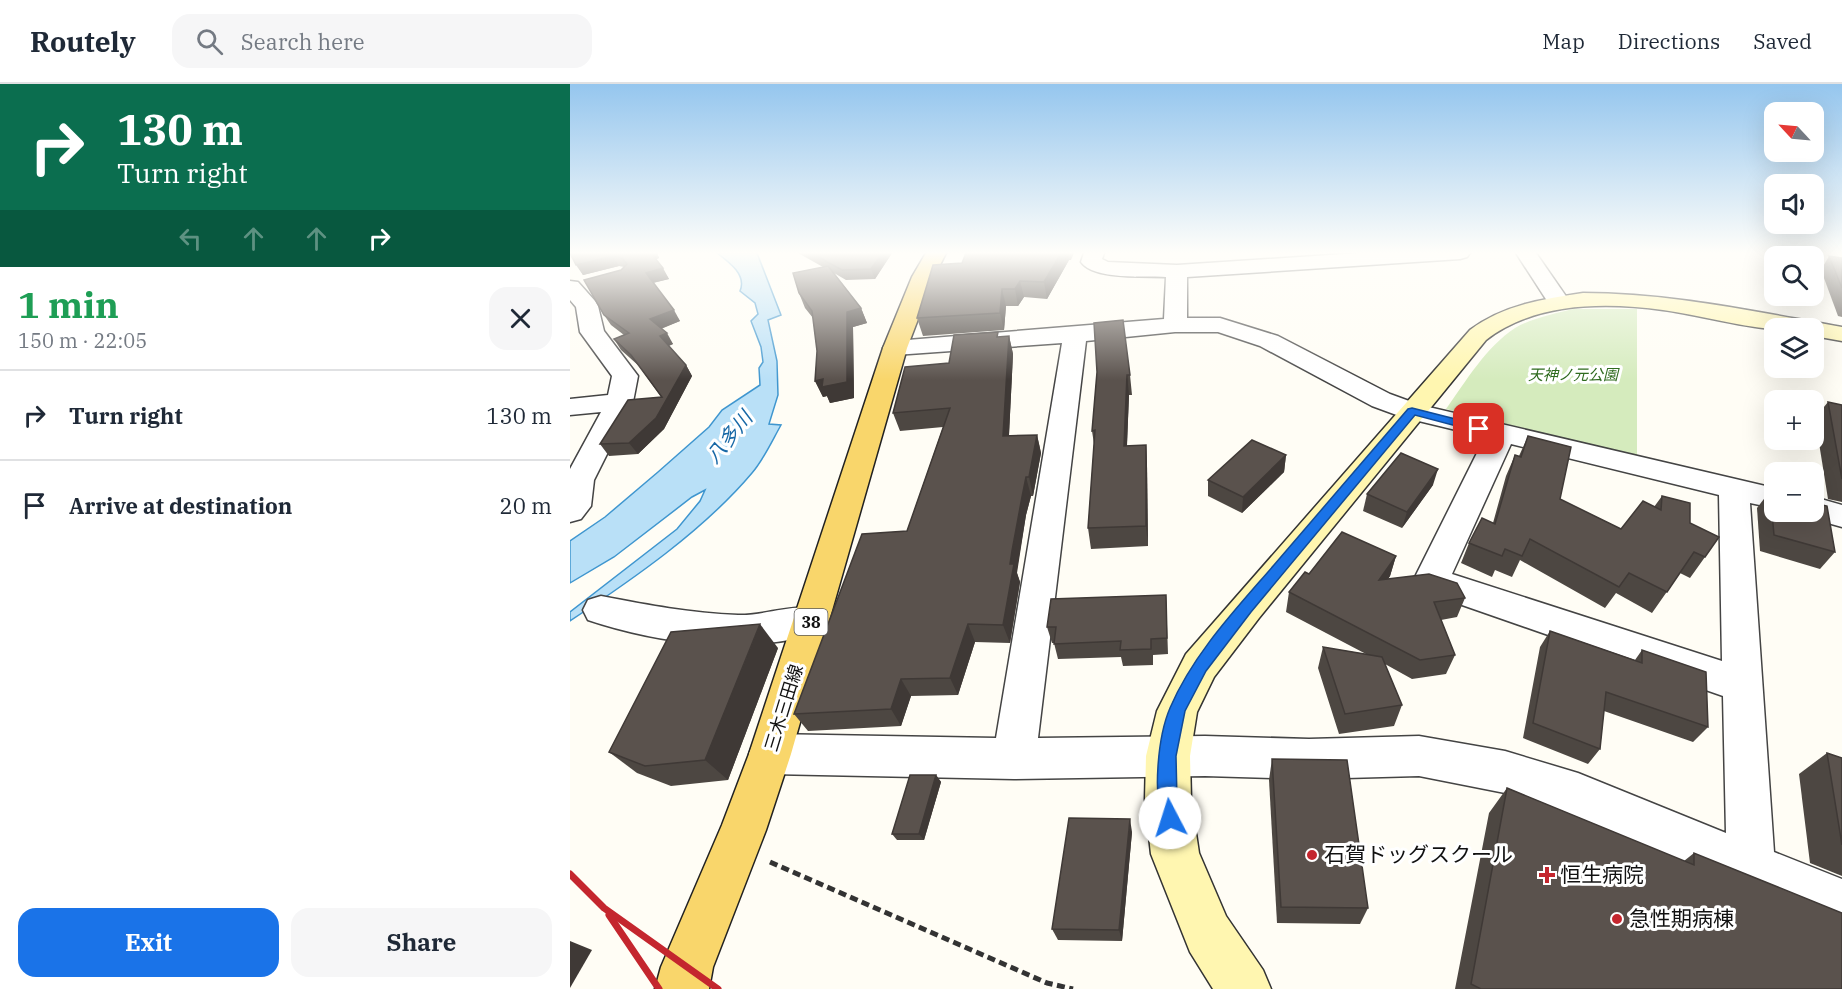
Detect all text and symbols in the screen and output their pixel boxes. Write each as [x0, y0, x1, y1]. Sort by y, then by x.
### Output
search box [172, 14, 592, 68]
text: Routely [30, 23, 136, 60]
icon: search [193, 25, 226, 58]
text: Search here [241, 27, 365, 56]
text: Map [1542, 27, 1585, 55]
text: Directions [1618, 27, 1720, 55]
text: Saved [1753, 27, 1812, 55]
text: 130 m [117, 102, 243, 157]
north arrow [1764, 102, 1824, 162]
map controls [1764, 102, 1824, 522]
icon: right [18, 108, 96, 186]
text: Turn right [117, 155, 248, 190]
button: sound [1764, 174, 1824, 234]
icon: left [174, 222, 207, 255]
icon: ahead [237, 222, 270, 255]
icon: ahead [300, 222, 333, 255]
icon: right [363, 222, 396, 255]
button: search [1764, 246, 1824, 306]
text: 1 min [18, 281, 119, 328]
button: close [489, 287, 552, 350]
button: layers [1764, 318, 1824, 378]
text: 150 m · 22:05 [18, 327, 147, 354]
park label: 天神ノ元公園 [1528, 365, 1620, 384]
button: + [1764, 390, 1824, 450]
icon: right [18, 399, 51, 432]
text: Turn right [69, 401, 183, 430]
text: 130 m [486, 401, 552, 430]
water label: 八多川 [699, 403, 759, 468]
pin [1453, 403, 1504, 454]
icon: arrive [1462, 412, 1495, 445]
button: − [1764, 462, 1824, 522]
icon: arrive [18, 489, 51, 522]
text: Arrive at destination [69, 491, 292, 520]
text: 20 m [500, 491, 552, 520]
road number: 38 [794, 609, 828, 635]
street label: 三木三田線 [759, 661, 808, 754]
position arrow [1138, 786, 1202, 850]
place label: 石賀ドッグスクール [1324, 840, 1513, 868]
marker: 石賀ドッグスクール [1305, 848, 1319, 862]
place label: 恒生病院 [1560, 860, 1644, 888]
marker: 恒生病院 [1538, 866, 1556, 884]
place label: 急性期病棟 [1629, 904, 1734, 932]
button: Exit [18, 908, 279, 977]
button: Share [291, 908, 552, 977]
marker: 急性期病棟 [1610, 912, 1624, 926]

